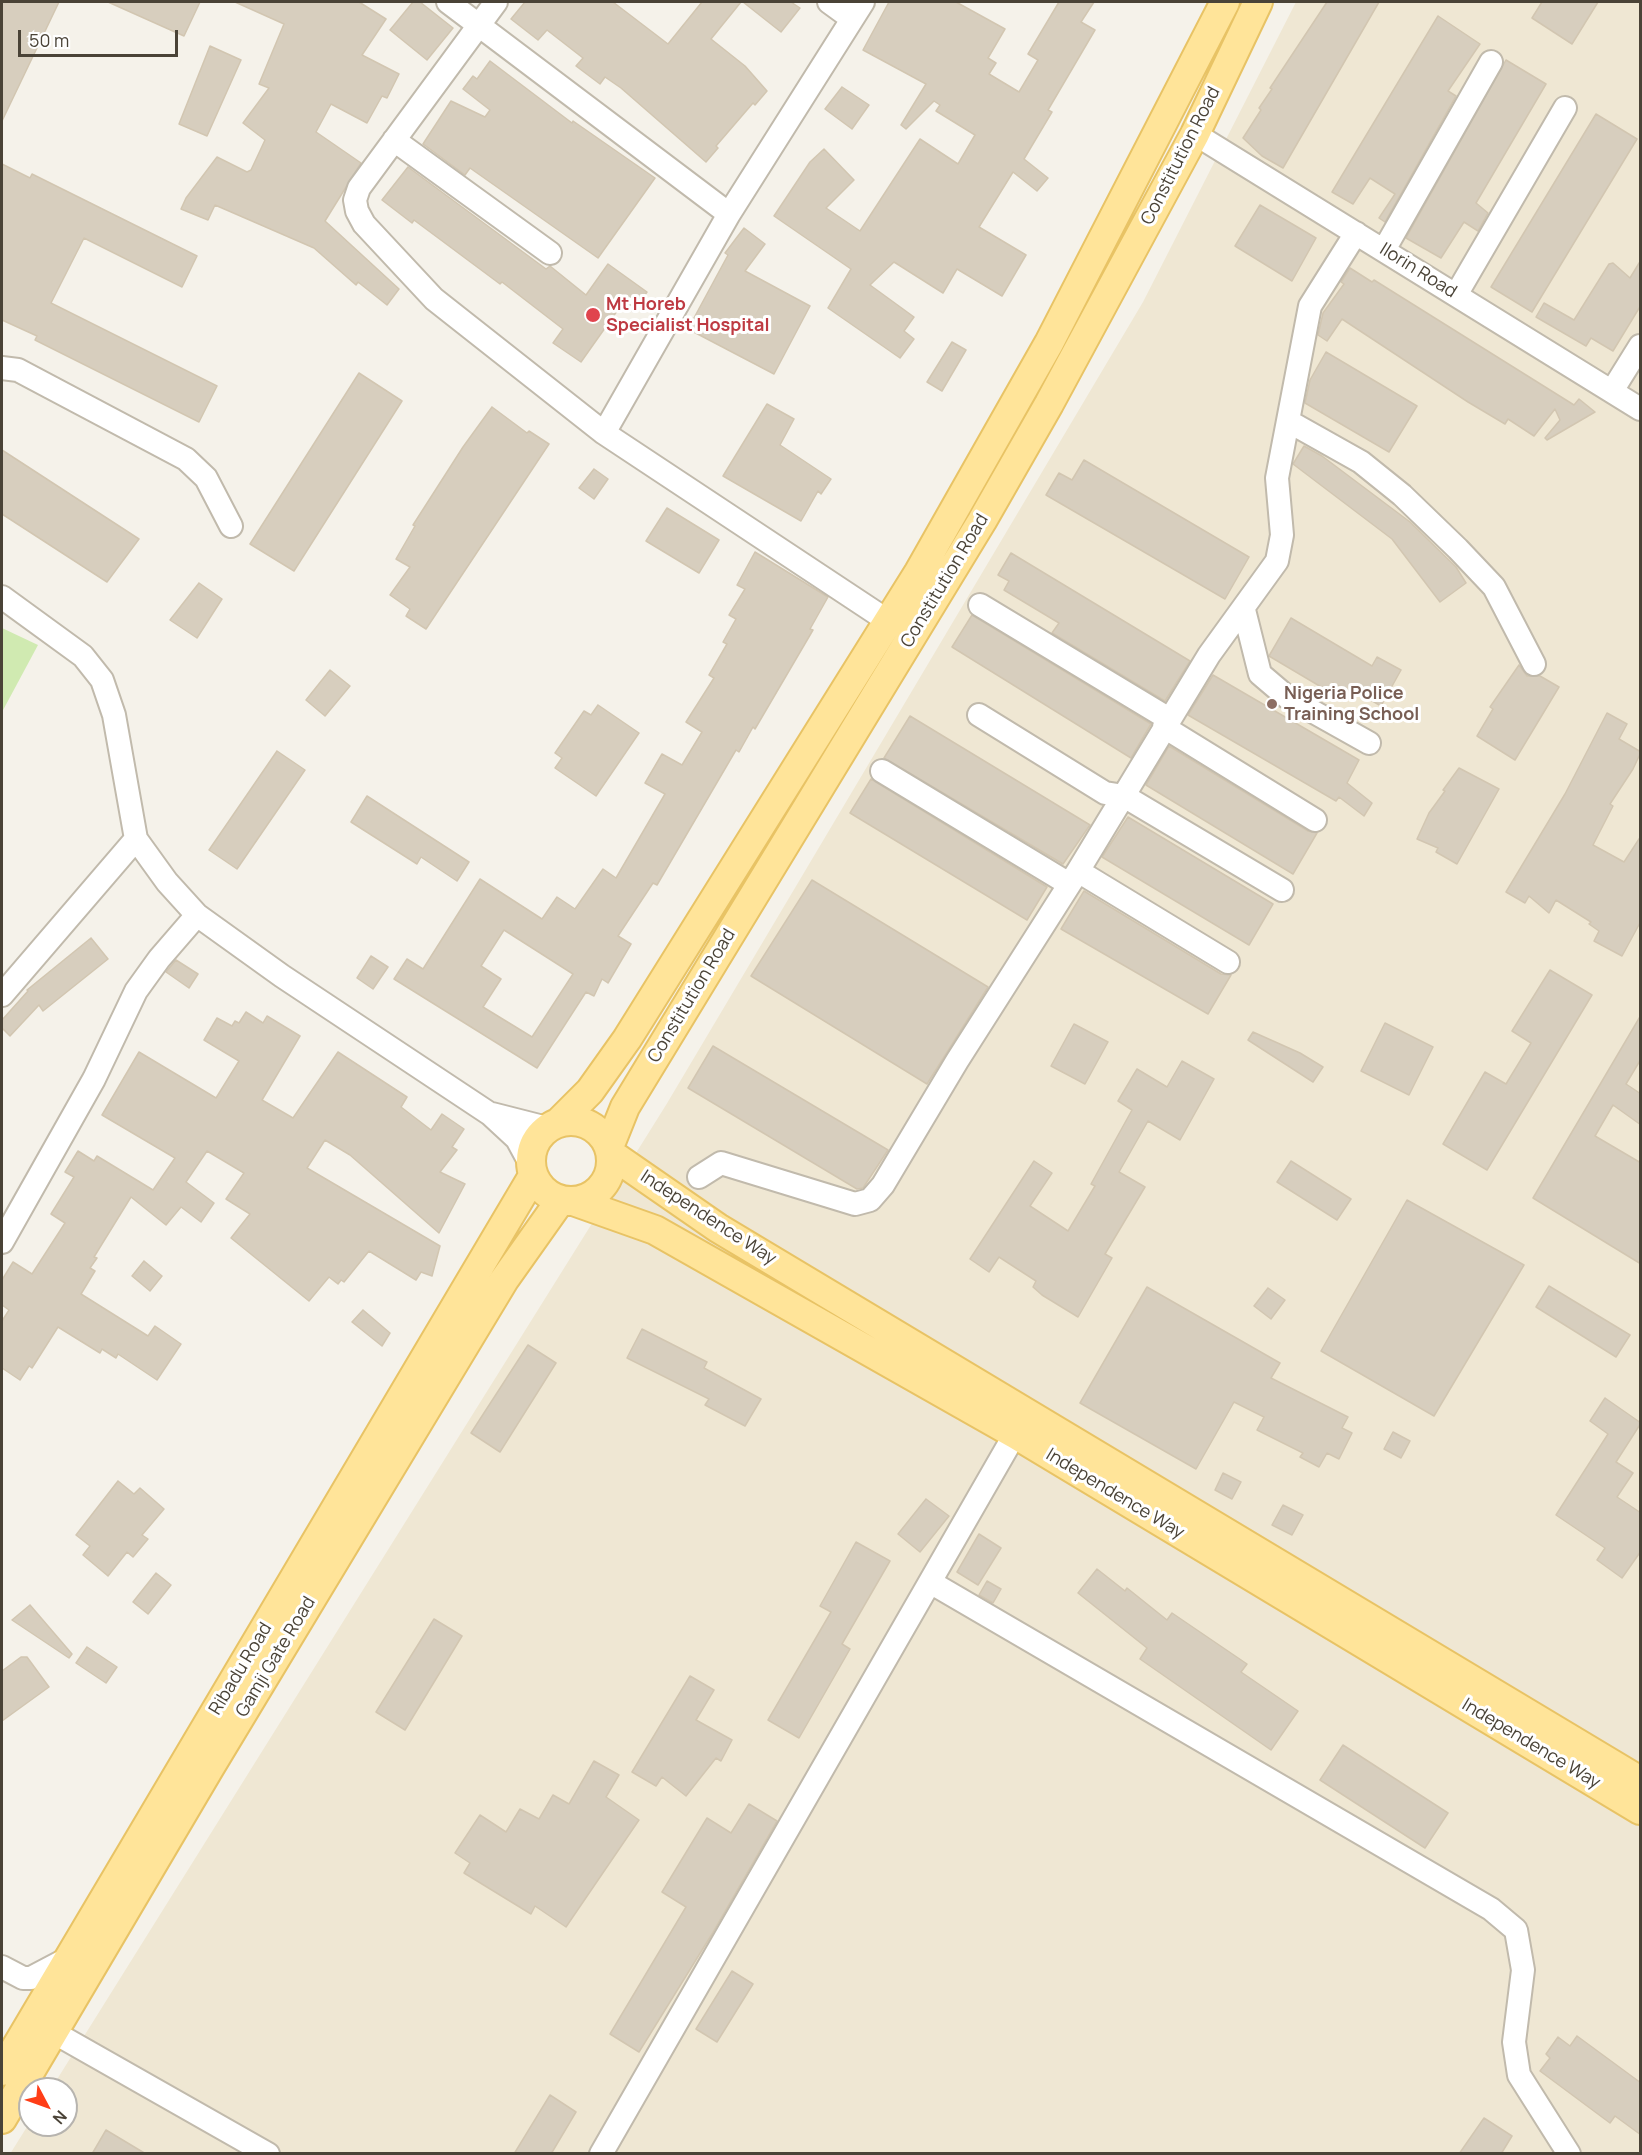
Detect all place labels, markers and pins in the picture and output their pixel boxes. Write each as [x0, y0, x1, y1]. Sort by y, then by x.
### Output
place label: Mt Horeb Specialist Hospital [606, 294, 769, 336]
marker: Mt Horeb Specialist Hospital [584, 306, 602, 324]
place label: Nigeria Police Training School [1284, 683, 1419, 726]
marker: Nigeria Police Training School [1265, 697, 1279, 711]

